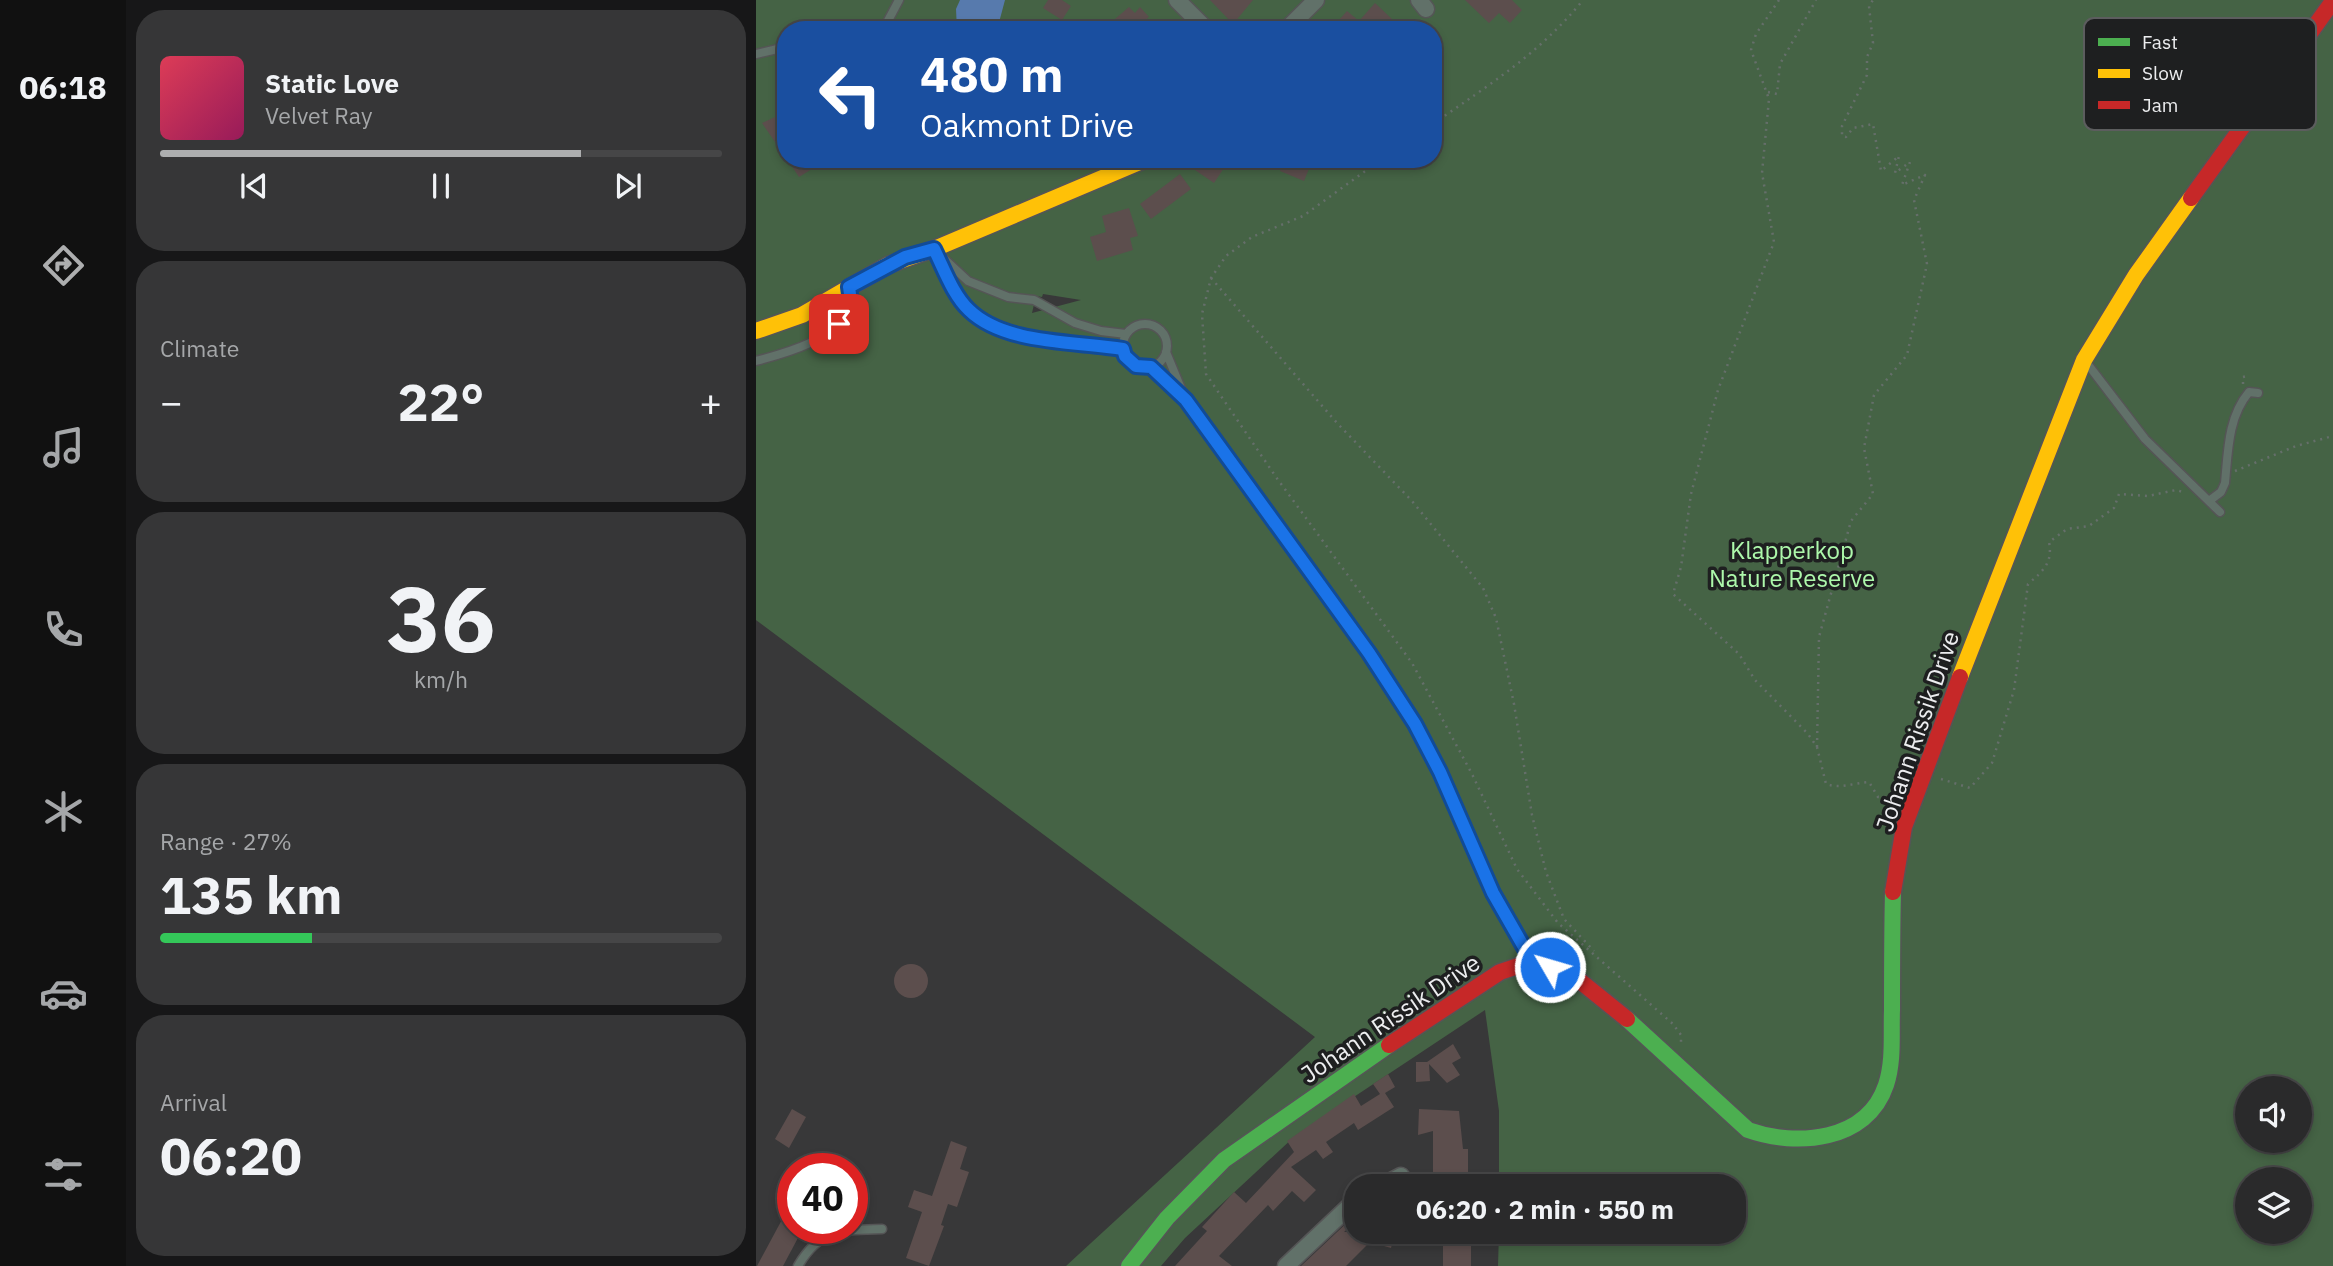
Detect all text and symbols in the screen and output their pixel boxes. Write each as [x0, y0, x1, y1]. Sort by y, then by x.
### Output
legend [2084, 18, 2316, 130]
text: Fast [2142, 30, 2178, 54]
text: 480 m [920, 42, 1064, 105]
icon: left [805, 49, 896, 140]
text: Slow [2142, 61, 2183, 85]
text: 06:18 [19, 66, 107, 108]
text: Static Love [265, 66, 399, 100]
text: Jam [2142, 93, 2178, 117]
text: Velvet Ray [265, 100, 372, 130]
text: Oakmont Drive [920, 104, 1134, 146]
icon: previous [235, 167, 273, 205]
icon: pause [422, 167, 460, 205]
icon: next [609, 167, 647, 205]
icon: directions [39, 241, 88, 290]
pin [809, 294, 869, 354]
icon: arrive [820, 305, 858, 343]
text: Climate [160, 333, 239, 363]
text: 22° [398, 368, 484, 435]
text: − [160, 377, 183, 426]
text: + [699, 377, 722, 426]
icon: music [39, 423, 88, 472]
park label: Klapperkop Nature Reserve [1709, 534, 1875, 594]
text: 36 [386, 559, 496, 677]
icon: phone [39, 605, 88, 654]
street label: Johann Rissik Drive [1868, 627, 1966, 835]
text: km/h [414, 664, 468, 694]
icon: climate [39, 787, 88, 836]
text: Range · 27% [160, 826, 292, 856]
text: 135 km [160, 861, 342, 928]
position arrow [1513, 930, 1587, 1004]
street label: Johann Rissik Drive [1294, 946, 1486, 1090]
icon: car [39, 969, 88, 1018]
map controls [2235, 1076, 2312, 1244]
button: sound [2235, 1076, 2312, 1153]
text: Arrival [160, 1087, 227, 1117]
text: 06:20 [160, 1122, 302, 1189]
icon: filters [39, 1150, 88, 1199]
speed limit sign: 40 [777, 1153, 868, 1244]
button: layers [2235, 1167, 2312, 1244]
text: 06:20 · 2 min · 550 m [1416, 1192, 1674, 1226]

